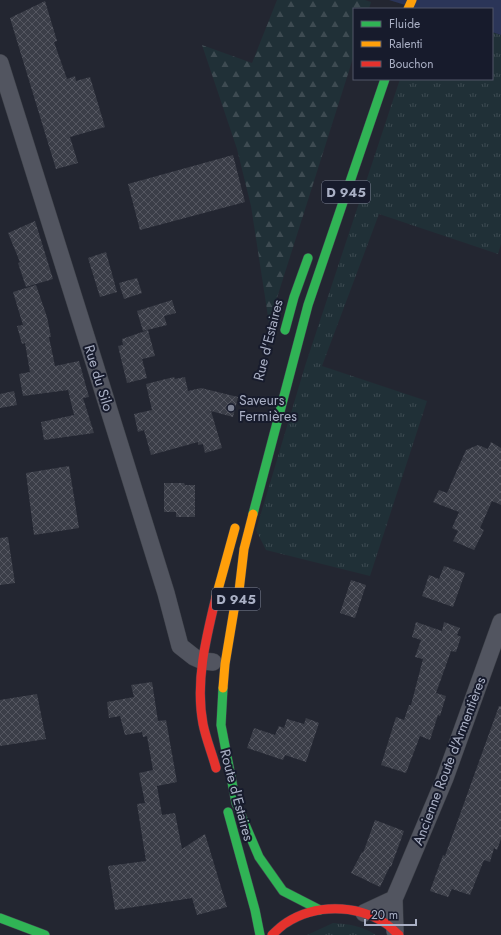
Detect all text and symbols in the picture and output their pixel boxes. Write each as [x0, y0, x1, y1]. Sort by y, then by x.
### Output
legend [353, 8, 493, 80]
text: Fluide [389, 15, 420, 33]
text: Ralenti [389, 35, 423, 53]
text: Bouchon [389, 55, 433, 73]
road number: D 945 [322, 181, 370, 203]
street label: Rue d'Estaires [248, 297, 288, 383]
street label: Rue du Silo [79, 342, 119, 414]
place label: Saveurs Fermières [239, 390, 297, 426]
marker: Saveurs Fermières [226, 403, 236, 413]
road number: D 945 [212, 588, 260, 610]
street label: Ancienne Route d'Armentières [408, 674, 491, 848]
street label: Route d'Estaires [215, 747, 259, 843]
scale bar [365, 901, 416, 927]
text: 20 m [371, 906, 398, 924]

